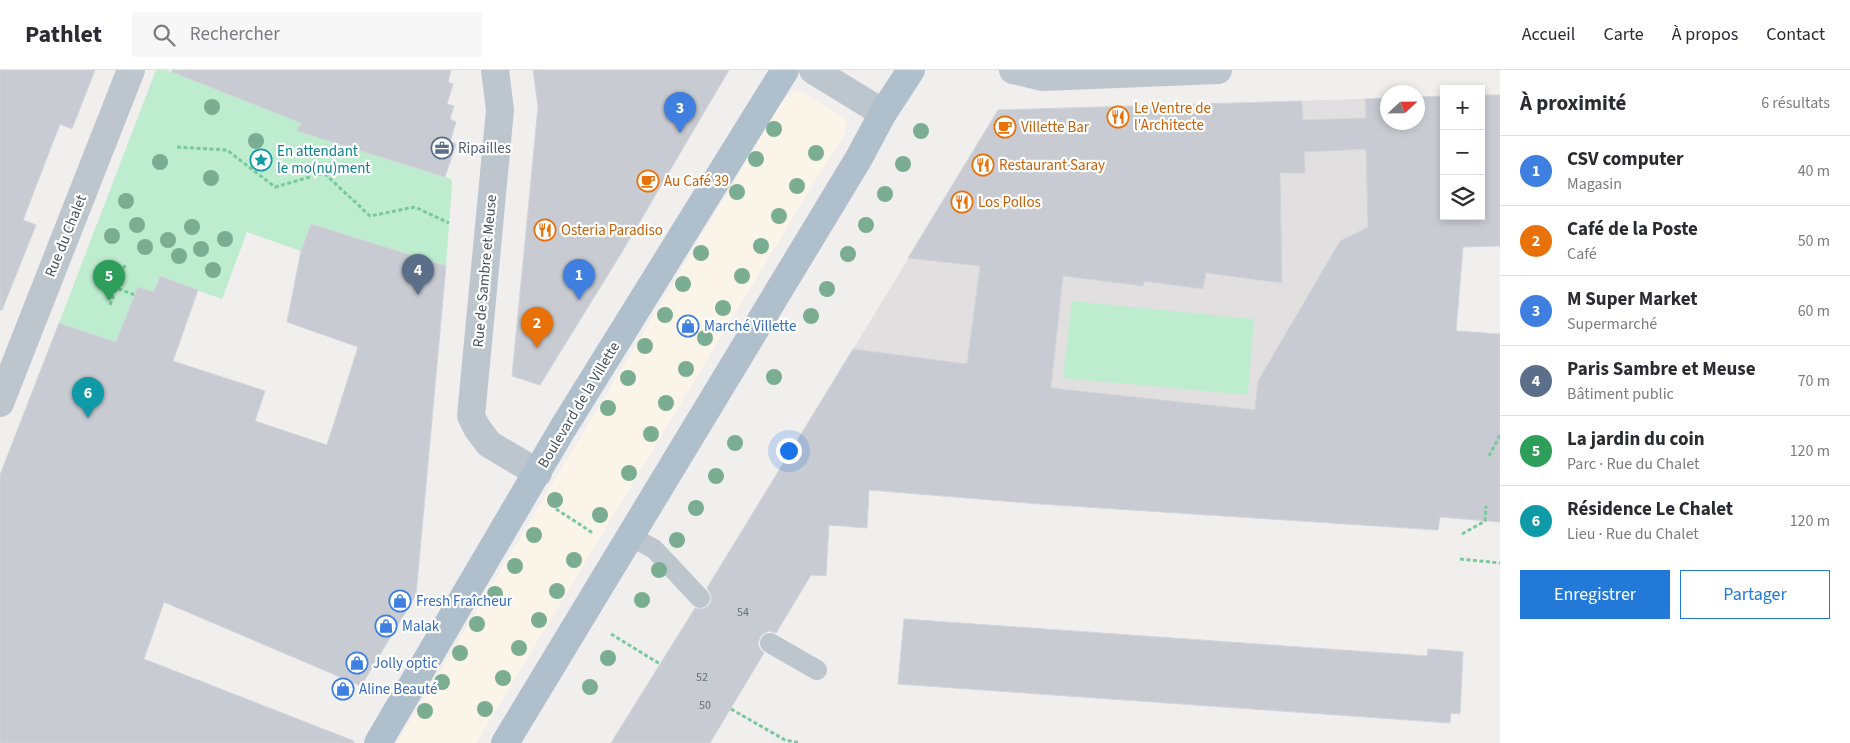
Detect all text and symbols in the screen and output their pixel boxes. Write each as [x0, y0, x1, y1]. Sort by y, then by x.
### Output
search box [132, 12, 482, 57]
text: Pathlet [25, 17, 102, 52]
icon: search [150, 21, 178, 49]
text: Rechercher [190, 21, 280, 48]
text: Accueil [1522, 22, 1575, 47]
text: Carte [1603, 22, 1644, 47]
text: À propos [1672, 22, 1738, 47]
text: Contact [1766, 22, 1825, 47]
north arrow [1380, 85, 1425, 130]
map controls [1440, 85, 1485, 220]
button: + [1440, 85, 1485, 130]
text: À proximité [1520, 88, 1626, 118]
pin: 3 [664, 92, 696, 133]
text: 6 résultats [1761, 92, 1830, 114]
place label: Le Ventre de l'Architecte [1134, 98, 1211, 136]
restaurant icon: Le Ventre de l'Architecte [1106, 105, 1130, 129]
cafe icon: Villette Bar [993, 115, 1017, 139]
place label: Villette Bar [1021, 117, 1090, 138]
button: − [1440, 130, 1485, 175]
office icon: Ripailles [430, 136, 454, 160]
place label: Ripailles [458, 138, 511, 159]
place label: En attendant le mo(nu)ment [277, 141, 370, 179]
text: CSV computer [1567, 146, 1684, 173]
place icon: En attendant le mo(nu)ment [249, 148, 273, 172]
restaurant icon: Restaurant Saray [971, 153, 995, 177]
place label: Restaurant Saray [999, 155, 1105, 176]
text: 1 [1532, 160, 1540, 182]
text: 40 m [1798, 160, 1830, 182]
cafe icon: Au Café 39 [636, 169, 660, 193]
place label: Au Café 39 [664, 171, 729, 192]
text: Magasin [1567, 173, 1622, 195]
button: layers [1440, 175, 1485, 220]
restaurant icon: Los Pollos [950, 190, 974, 214]
street label: Rue du Chalet [40, 192, 92, 280]
place label: Los Pollos [978, 192, 1041, 213]
street label: Rue de Sambre et Meuse [468, 194, 502, 348]
text: Café de la Poste [1567, 216, 1698, 243]
restaurant icon: Osteria Paradiso [533, 218, 557, 242]
place label: Osteria Paradiso [561, 220, 663, 241]
text: 2 [1532, 230, 1540, 252]
text: 50 m [1798, 230, 1830, 252]
text: Café [1567, 243, 1597, 265]
pin: 4 [402, 254, 434, 295]
pin: 1 [563, 259, 595, 300]
pin: 5 [93, 260, 125, 301]
text: M Super Market [1567, 286, 1698, 313]
text: 3 [1532, 300, 1540, 322]
text: 60 m [1798, 300, 1830, 322]
pin: 2 [521, 307, 553, 348]
text: Supermarché [1567, 313, 1657, 335]
shop icon: Marché Villette [676, 314, 700, 338]
place label: Marché Villette [704, 316, 796, 337]
street label: Boulevard de la Villette [533, 338, 625, 472]
text: Paris Sambre et Meuse [1567, 356, 1756, 383]
text: 4 [1532, 370, 1540, 392]
text: 70 m [1798, 370, 1830, 392]
pin: 6 [72, 377, 104, 418]
text: Bâtiment public [1567, 383, 1674, 405]
text: La jardin du coin [1567, 426, 1705, 453]
your location [776, 438, 802, 464]
text: 5 [1532, 440, 1540, 462]
text: 120 m [1790, 440, 1830, 462]
text: Parc · Rue du Chalet [1567, 453, 1699, 475]
text: Résidence Le Chalet [1567, 496, 1733, 523]
text: 6 [1532, 510, 1540, 532]
text: 120 m [1790, 510, 1830, 532]
text: Lieu · Rue du Chalet [1567, 523, 1699, 545]
button: Enregistrer [1520, 570, 1670, 619]
button: Partager [1680, 570, 1830, 619]
shop icon: Fresh Fraîcheur [388, 589, 412, 613]
place label: Fresh Fraîcheur [416, 591, 513, 612]
house number: 54 [737, 604, 749, 621]
shop icon: Malak [374, 614, 398, 638]
place label: Malak [402, 616, 440, 637]
shop icon: Jolly optic [345, 651, 369, 675]
place label: Jolly optic [373, 653, 438, 674]
house number: 52 [696, 669, 708, 686]
shop icon: Aline Beauté [331, 677, 355, 701]
place label: Aline Beauté [359, 679, 437, 700]
house number: 50 [699, 697, 711, 714]

